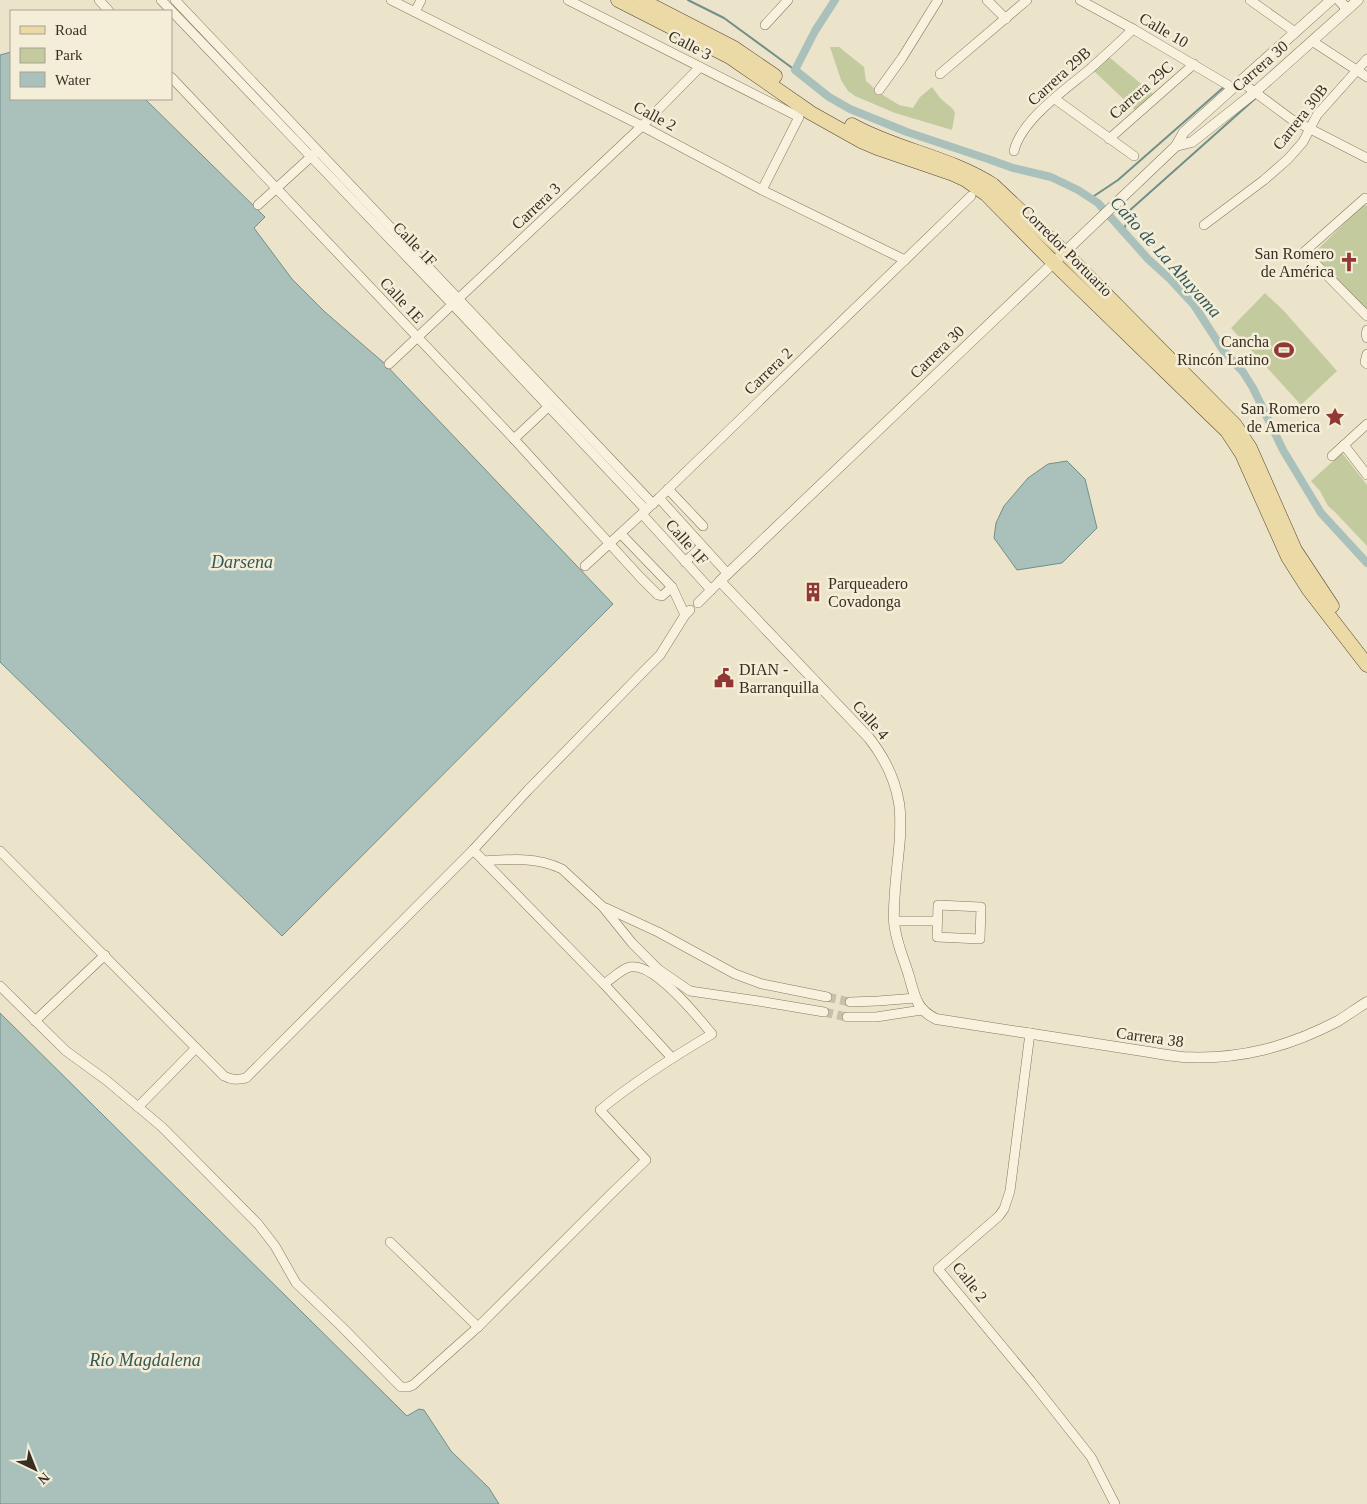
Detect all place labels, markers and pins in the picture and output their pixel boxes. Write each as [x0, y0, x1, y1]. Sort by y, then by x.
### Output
place label: San Romero de América [1254, 245, 1334, 280]
church icon: San Romero de América [1338, 251, 1360, 273]
place label: Cancha Rincón Latino [1177, 333, 1269, 368]
sports icon: Cancha Rincón Latino [1273, 339, 1295, 361]
place label: San Romero de America [1240, 400, 1320, 435]
place icon: San Romero de America [1324, 406, 1346, 428]
place label: Parqueadero Covadonga [828, 575, 908, 611]
building icon: Parqueadero Covadonga [802, 581, 824, 603]
place label: DIAN - Barranquilla [739, 661, 819, 697]
public building icon: DIAN - Barranquilla [713, 667, 735, 689]

